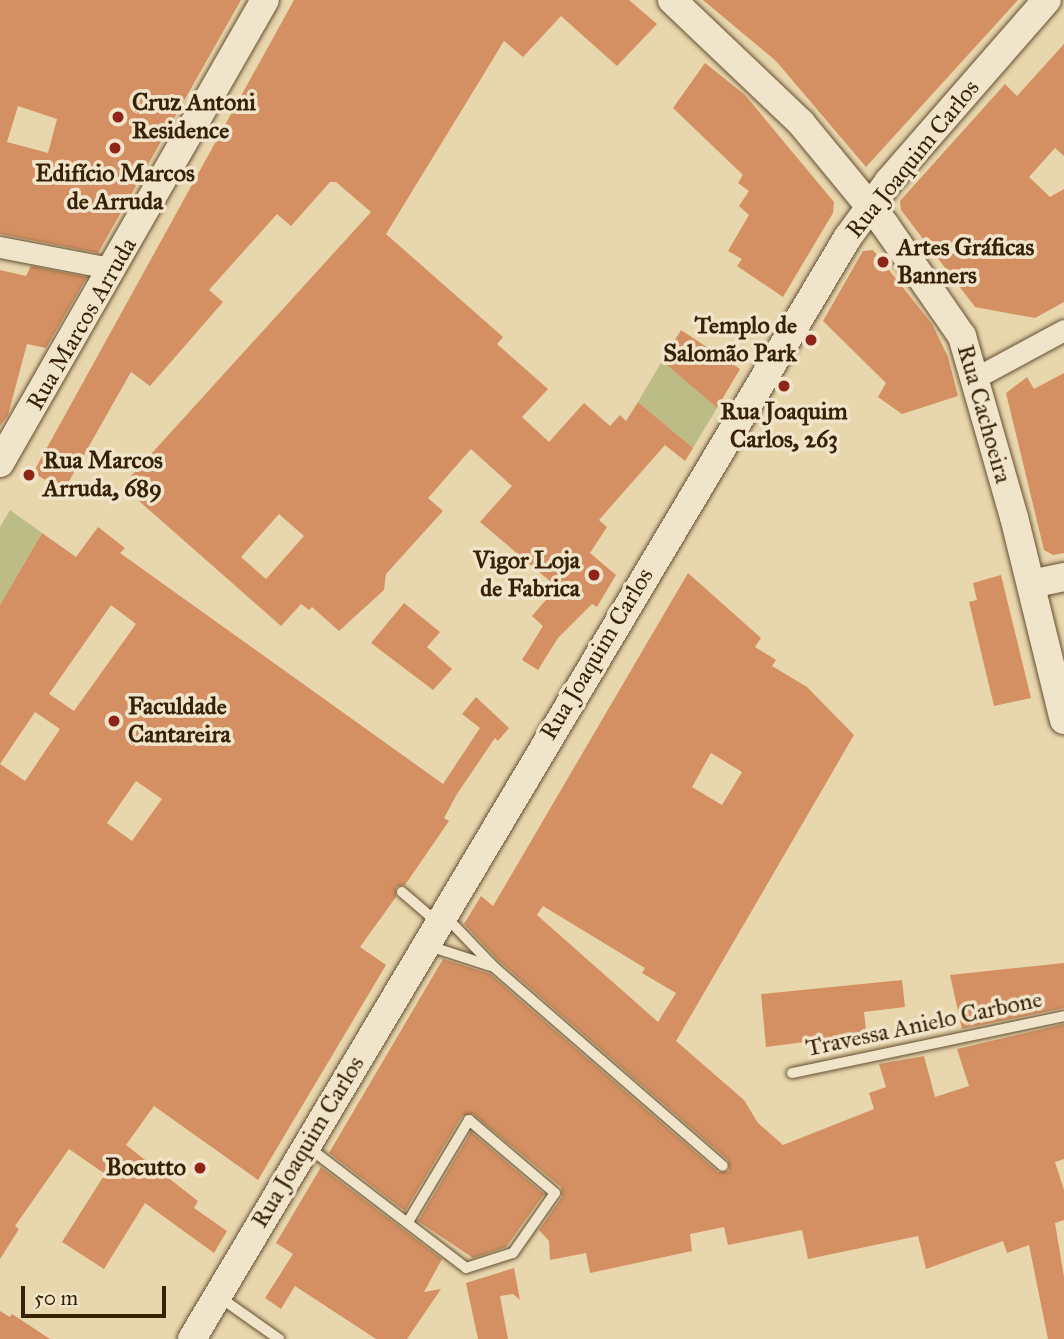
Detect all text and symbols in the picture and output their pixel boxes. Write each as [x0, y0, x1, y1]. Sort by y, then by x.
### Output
street label: Rua Joaquim Carlos [840, 74, 986, 244]
place label: Cruz Antoni Residence [132, 89, 256, 145]
marker: Cruz Antoni Residence [110, 109, 126, 125]
marker: Edifício Marcos de Arruda [107, 140, 123, 156]
place label: Edifício Marcos de Arruda [35, 160, 195, 216]
street label: Rua Marcos Arruda [21, 233, 143, 415]
place label: Artes Gráficas Banners [897, 234, 1034, 290]
marker: Artes Gráficas Banners [875, 254, 891, 270]
place label: Templo de Salomão Park [663, 312, 797, 368]
marker: Templo de Salomão Park [803, 332, 819, 348]
street label: Rua Cachoeira [950, 341, 1018, 487]
marker: Rua Joaquim Carlos, 263 [776, 378, 792, 394]
place label: Rua Joaquim Carlos, 263 [720, 398, 848, 454]
place label: Rua Marcos Arruda, 689 [43, 447, 163, 503]
marker: Rua Marcos Arruda, 689 [21, 467, 37, 483]
place label: Vigor Loja de Fabrica [473, 547, 580, 603]
street label: Rua Joaquim Carlos [534, 563, 660, 745]
marker: Vigor Loja de Fabrica [586, 567, 602, 583]
place label: Faculdade Cantareira [128, 693, 231, 749]
marker: Faculdade Cantareira [106, 713, 122, 729]
street label: Travessa Anielo Carbone [803, 985, 1045, 1063]
street label: Rua Joaquim Carlos [245, 1051, 371, 1233]
place label: Bocutto [106, 1154, 186, 1182]
marker: Bocutto [192, 1160, 208, 1176]
scale bar [24, 1272, 170, 1316]
text: 50 m [34, 1285, 78, 1311]

